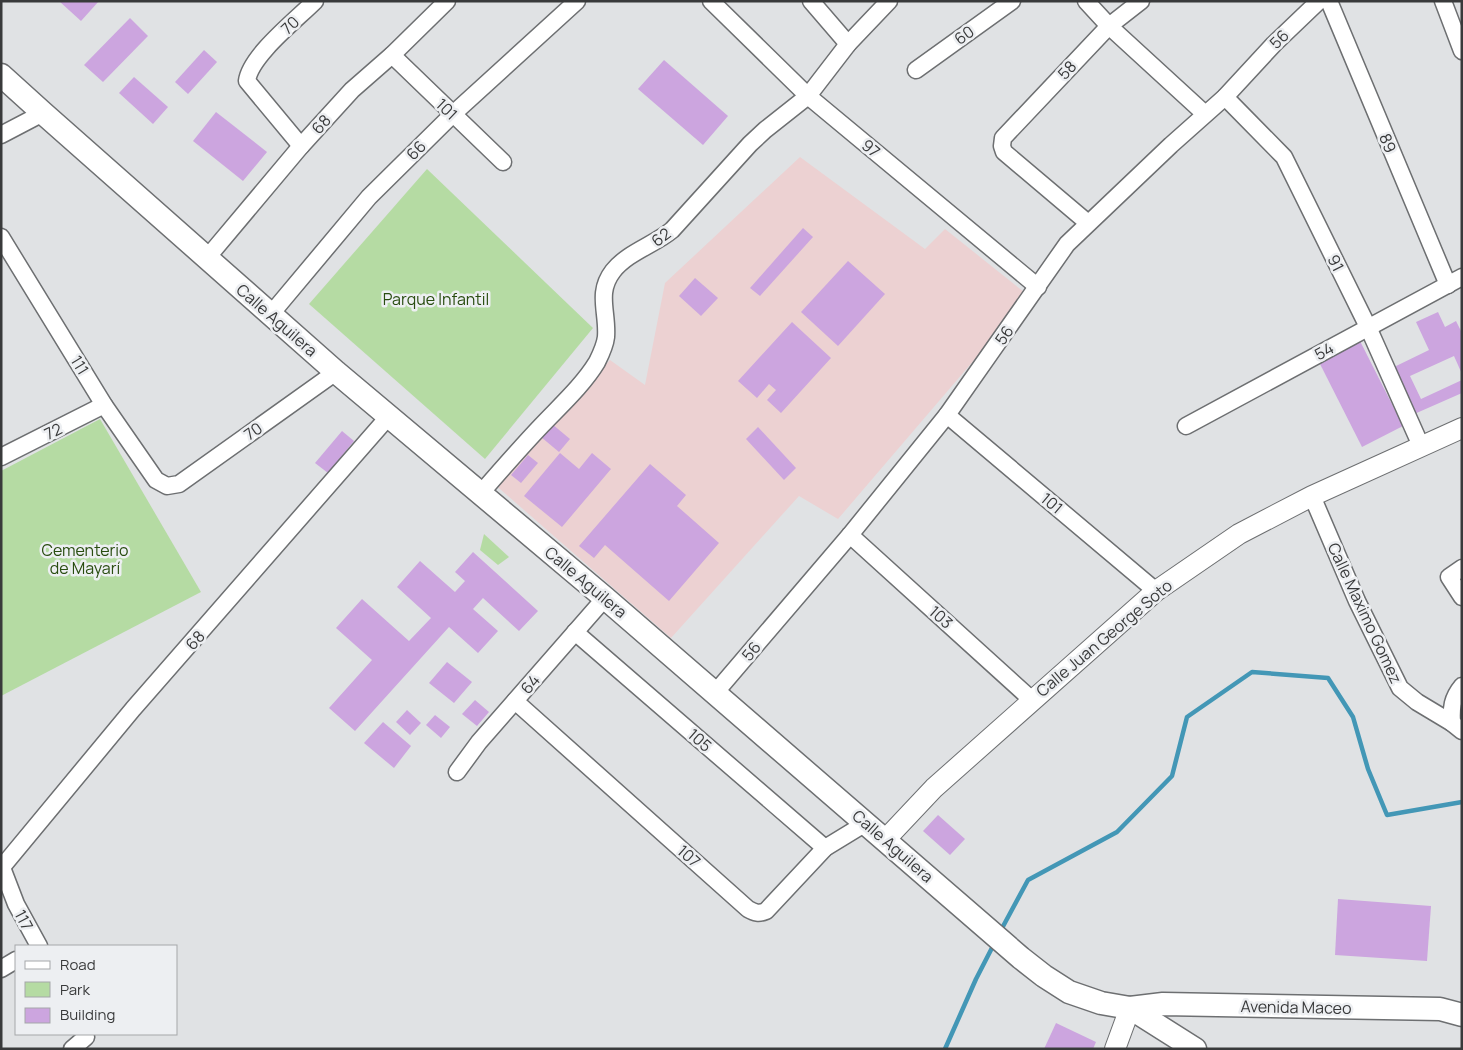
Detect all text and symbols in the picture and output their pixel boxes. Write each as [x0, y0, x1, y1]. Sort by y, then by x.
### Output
street label: 70 [276, 11, 304, 39]
street label: 60 [950, 20, 978, 50]
street label: 56 [1264, 24, 1294, 54]
street label: 58 [1053, 56, 1081, 84]
street label: 101 [431, 93, 463, 125]
street label: 68 [306, 109, 336, 139]
street label: 89 [1374, 130, 1402, 156]
street label: 97 [857, 134, 885, 162]
street label: 66 [401, 135, 431, 165]
street label: 62 [647, 222, 675, 252]
street label: 91 [1323, 251, 1349, 275]
street label: Calle Aguilera [232, 279, 322, 361]
park label: Parque Infantil [383, 288, 489, 310]
street label: 56 [989, 321, 1019, 349]
street label: 54 [1311, 337, 1337, 365]
street label: 111 [66, 351, 94, 379]
street label: 72 [40, 417, 66, 445]
street label: 70 [239, 417, 267, 445]
street label: 101 [1036, 487, 1068, 519]
park label: Cementerio de Mayarí [41, 539, 129, 579]
street label: Calle Maximo Gomez [1323, 539, 1407, 687]
street label: Calle Aguilera [540, 541, 632, 623]
street label: Calle Juan George Soto [1031, 575, 1177, 701]
street label: 103 [924, 601, 958, 633]
street label: 68 [180, 625, 210, 655]
street label: 56 [736, 637, 766, 665]
street label: 64 [515, 669, 545, 699]
street label: 105 [683, 723, 717, 757]
street label: Calle Aguilera [848, 805, 938, 887]
street label: 107 [673, 840, 705, 872]
street label: 117 [9, 906, 39, 934]
legend [15, 945, 178, 1035]
text: Road [60, 954, 96, 975]
text: Park [60, 979, 90, 1000]
street label: Avenida Maceo [1240, 995, 1352, 1019]
text: Building [60, 1004, 115, 1025]

